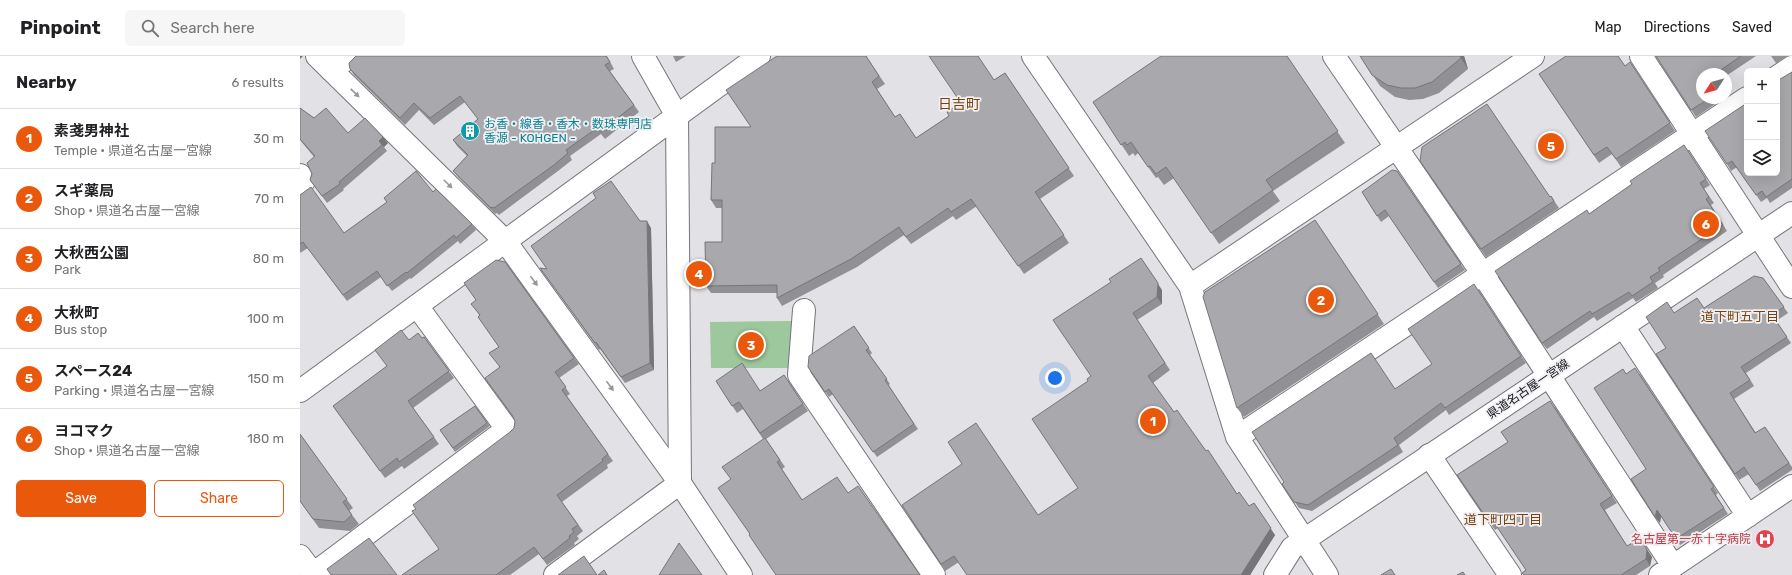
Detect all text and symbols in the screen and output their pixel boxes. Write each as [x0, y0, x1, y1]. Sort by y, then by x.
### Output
search box [125, 10, 405, 46]
text: Pinpoint [20, 16, 101, 39]
icon: search [139, 17, 161, 39]
text: Search here [171, 19, 255, 37]
text: Map [1595, 19, 1622, 36]
text: Directions [1644, 19, 1710, 36]
text: Saved [1732, 19, 1772, 36]
north arrow [1696, 68, 1732, 104]
map controls [1744, 68, 1780, 176]
button: + [1744, 68, 1780, 104]
text: Nearby [16, 72, 77, 92]
text: 6 results [232, 75, 284, 90]
one-way arrow [350, 88, 360, 98]
district label: 日吉町 [938, 96, 980, 113]
button: − [1744, 104, 1780, 140]
place label: お香・線香・香木・数珠専門店 香源 - KOHGEN - [484, 117, 652, 145]
building icon: お香・線香・香木・数珠専門店 香源 - KOHGEN - [459, 120, 481, 142]
text: 素戔男神社 [54, 122, 129, 140]
text: 1 [26, 131, 32, 146]
text: 30 m [253, 131, 284, 146]
pin: 5 [1538, 131, 1564, 161]
button: layers [1744, 140, 1780, 176]
text: Temple · 県道名古屋一宮線 [54, 143, 212, 158]
one-way arrow [443, 179, 453, 189]
text: スギ薬局 [54, 182, 114, 200]
text: 2 [25, 191, 33, 206]
text: 70 m [254, 191, 284, 206]
text: Shop · 県道名古屋一宮線 [54, 203, 200, 218]
pin: 6 [1693, 209, 1719, 239]
text: 大秋西公園 [54, 244, 129, 262]
text: 3 [25, 251, 33, 266]
text: 80 m [253, 251, 284, 266]
pin: 4 [686, 259, 712, 289]
text: Park [54, 262, 81, 277]
one-way arrow [530, 276, 538, 286]
pin: 2 [1308, 285, 1334, 315]
text: 大秋町 [54, 304, 99, 322]
district label: 道下町五丁目 [1701, 309, 1779, 324]
text: 4 [25, 311, 33, 326]
text: 100 m [247, 311, 284, 326]
text: Bus stop [54, 322, 107, 337]
pin: 3 [738, 330, 764, 360]
street label: 県道名古屋一宮線 [1484, 356, 1572, 422]
text: スペース24 [54, 362, 132, 380]
your location [1045, 368, 1065, 388]
text: 5 [25, 371, 33, 386]
text: 150 m [248, 371, 284, 386]
one-way arrow [606, 381, 614, 392]
text: Parking · 県道名古屋一宮線 [54, 383, 215, 398]
pin: 1 [1140, 406, 1166, 436]
text: ヨコマク [54, 422, 114, 440]
text: 6 [25, 431, 33, 446]
text: 180 m [247, 431, 284, 446]
text: Shop · 県道名古屋一宮線 [54, 443, 200, 458]
button: Save [16, 480, 146, 517]
button: Share [154, 480, 284, 517]
district label: 道下町四丁目 [1464, 512, 1542, 527]
hospital icon: 名古屋第一赤十字病院 [1754, 528, 1776, 550]
place label: 名古屋第一赤十字病院 [1631, 532, 1751, 546]

